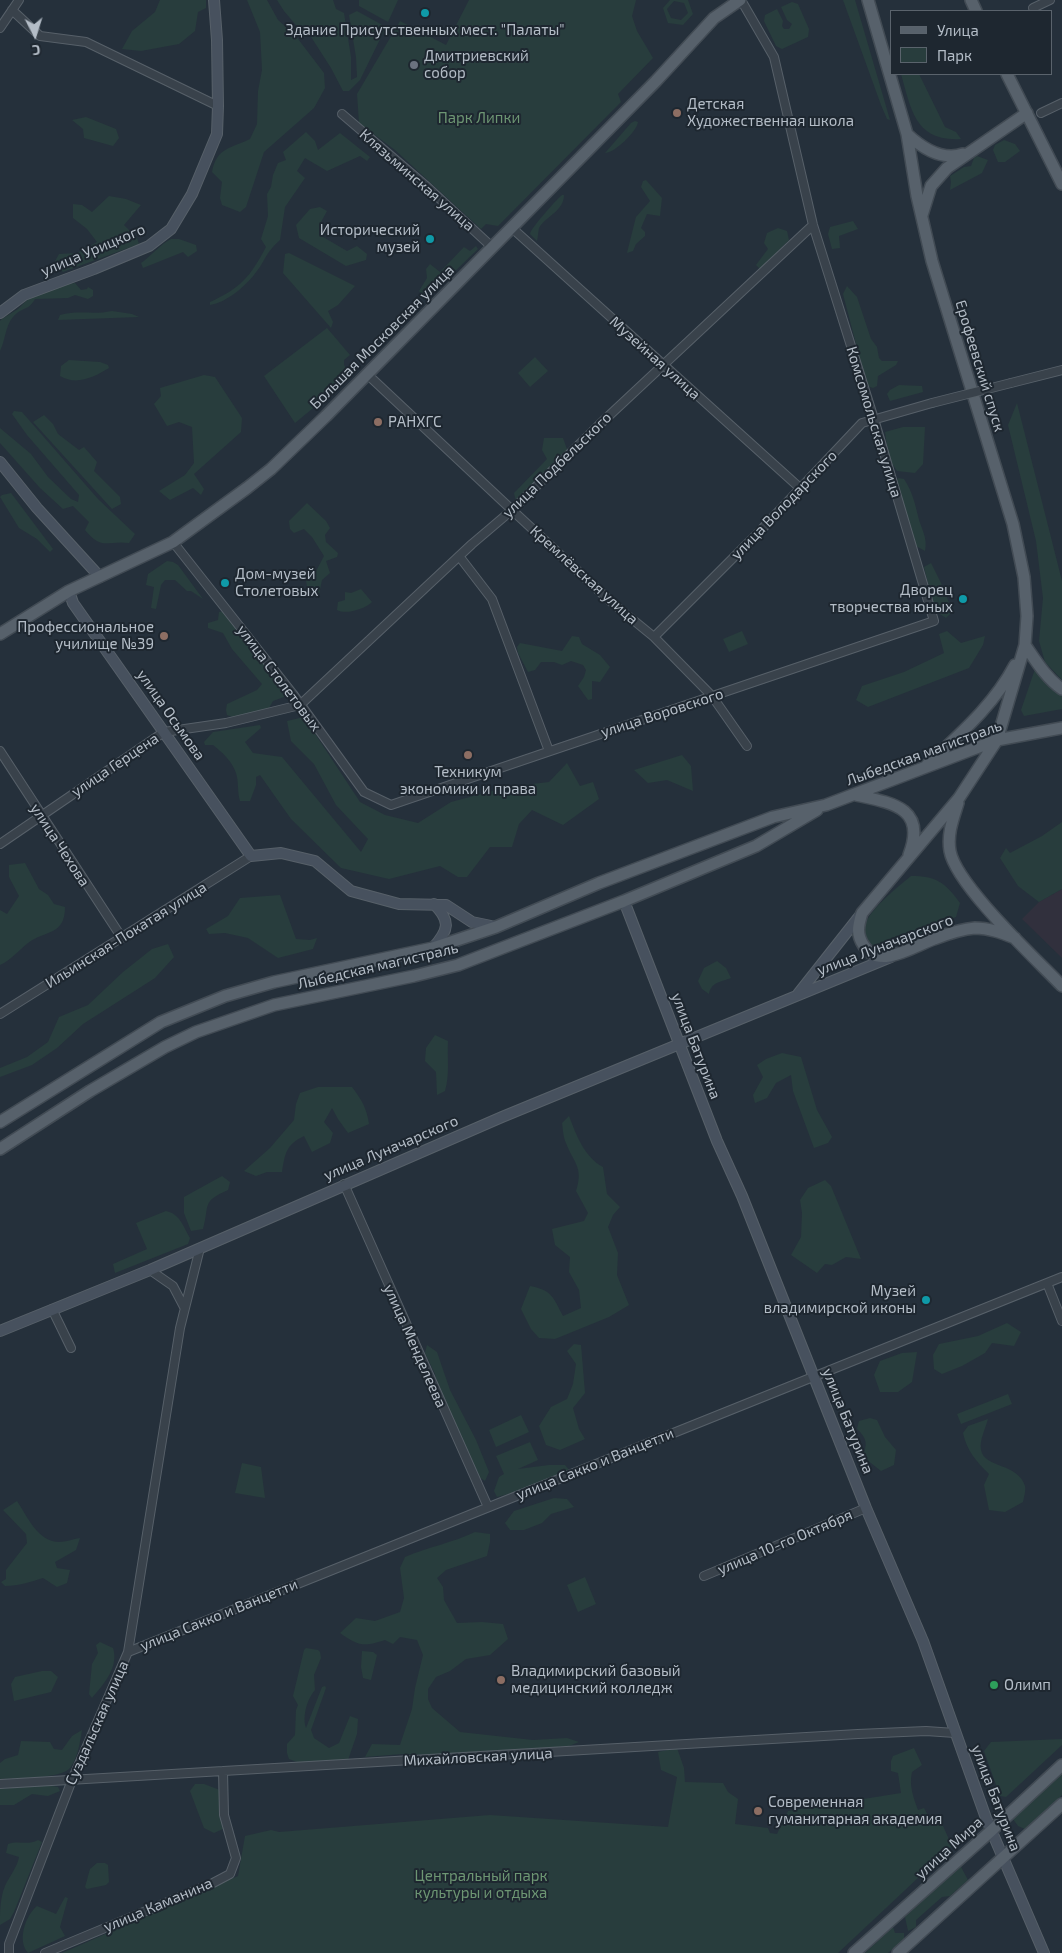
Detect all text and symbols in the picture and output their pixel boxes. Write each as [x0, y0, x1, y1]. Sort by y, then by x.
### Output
marker: Здание Присутственных мест. "Палаты" [419, 7, 431, 19]
north arrow [10, 10, 60, 60]
legend [890, 10, 1052, 75]
place label: Здание Присутственных мест. "Палаты" [286, 21, 564, 39]
text: Улица [937, 21, 979, 39]
text: С [32, 42, 41, 59]
text: Парк [937, 46, 972, 64]
place label: Дмитриевский собор [424, 47, 529, 82]
marker: Дмитриевский собор [408, 59, 420, 71]
place label: Детская Художественная школа [687, 95, 854, 130]
marker: Детская Художественная школа [671, 107, 683, 119]
park label: Парк Липки [438, 109, 520, 127]
street label: Клязьминская улица [356, 125, 478, 235]
street label: улица Урицкого [38, 220, 148, 280]
place label: Исторический музей [320, 221, 420, 256]
marker: Исторический музей [424, 233, 436, 245]
street label: Большая Московская улица [306, 261, 458, 413]
street label: Ерофеевский спуск [951, 298, 1009, 434]
street label: Музейная улица [606, 313, 704, 403]
street label: Комсомольская улица [842, 344, 906, 500]
street label: улица Подбельского [499, 408, 615, 522]
place label: РАНХГС [388, 413, 441, 431]
marker: РАНХГС [372, 416, 384, 428]
street label: улица Володарского [727, 447, 841, 563]
street label: Кремлёвская улица [526, 522, 642, 628]
place label: Дом-музей Столетовых [235, 565, 318, 600]
marker: Дом-музей Столетовых [219, 577, 231, 589]
place label: Дворец творчества юных [830, 581, 953, 616]
marker: Дворец творчества юных [957, 593, 969, 605]
place label: Профессиональное училище №39 [17, 618, 154, 653]
street label: улица Столетовых [233, 621, 325, 735]
marker: Профессиональное училище №39 [158, 630, 170, 642]
street label: улица Осьмова [133, 666, 209, 764]
street label: улица Воровского [598, 685, 726, 741]
street label: Лыбедская магистраль [844, 716, 1004, 790]
street label: улица Герцена [68, 729, 162, 801]
marker: Техникум экономики и права [462, 749, 474, 761]
place label: Техникум экономики и права [400, 763, 536, 798]
street label: улица Чехова [26, 800, 94, 890]
street label: Ильинская-Покатая улица [42, 878, 210, 992]
street label: улица Луначарского [814, 911, 956, 979]
street label: Лыбедская магистраль [296, 939, 460, 993]
street label: улица Батурина [667, 990, 725, 1102]
street label: улица Луначарского [321, 1112, 461, 1184]
street label: улица Менделеева [380, 1281, 450, 1411]
place label: Музей владимирской иконы [764, 1282, 916, 1317]
marker: Музей владимирской иконы [920, 1294, 932, 1306]
street label: улица Батурина [819, 1366, 877, 1476]
street label: улица Сакко и Ванцетти [513, 1424, 677, 1504]
street label: улица 10-го Октября [715, 1505, 855, 1579]
street label: улица Сакко и Ванцетти [137, 1575, 301, 1655]
street label: Суздальская улица [62, 1658, 132, 1788]
place label: Владимирский базовый медицинский колледж [511, 1662, 681, 1697]
marker: Владимирский базовый медицинский колледж [495, 1674, 507, 1686]
place label: Олимп [1004, 1676, 1051, 1694]
marker: Олимп [988, 1679, 1000, 1691]
street label: улица Батурина [967, 1742, 1025, 1854]
street label: Михайловская улица [403, 1744, 553, 1770]
place label: Современная гуманитарная академия [768, 1793, 942, 1828]
marker: Современная гуманитарная академия [752, 1805, 764, 1817]
street label: улица Мира [912, 1813, 986, 1883]
park label: Центральный парк культуры и отдыха [414, 1867, 548, 1902]
street label: улица Каманина [101, 1874, 215, 1936]

